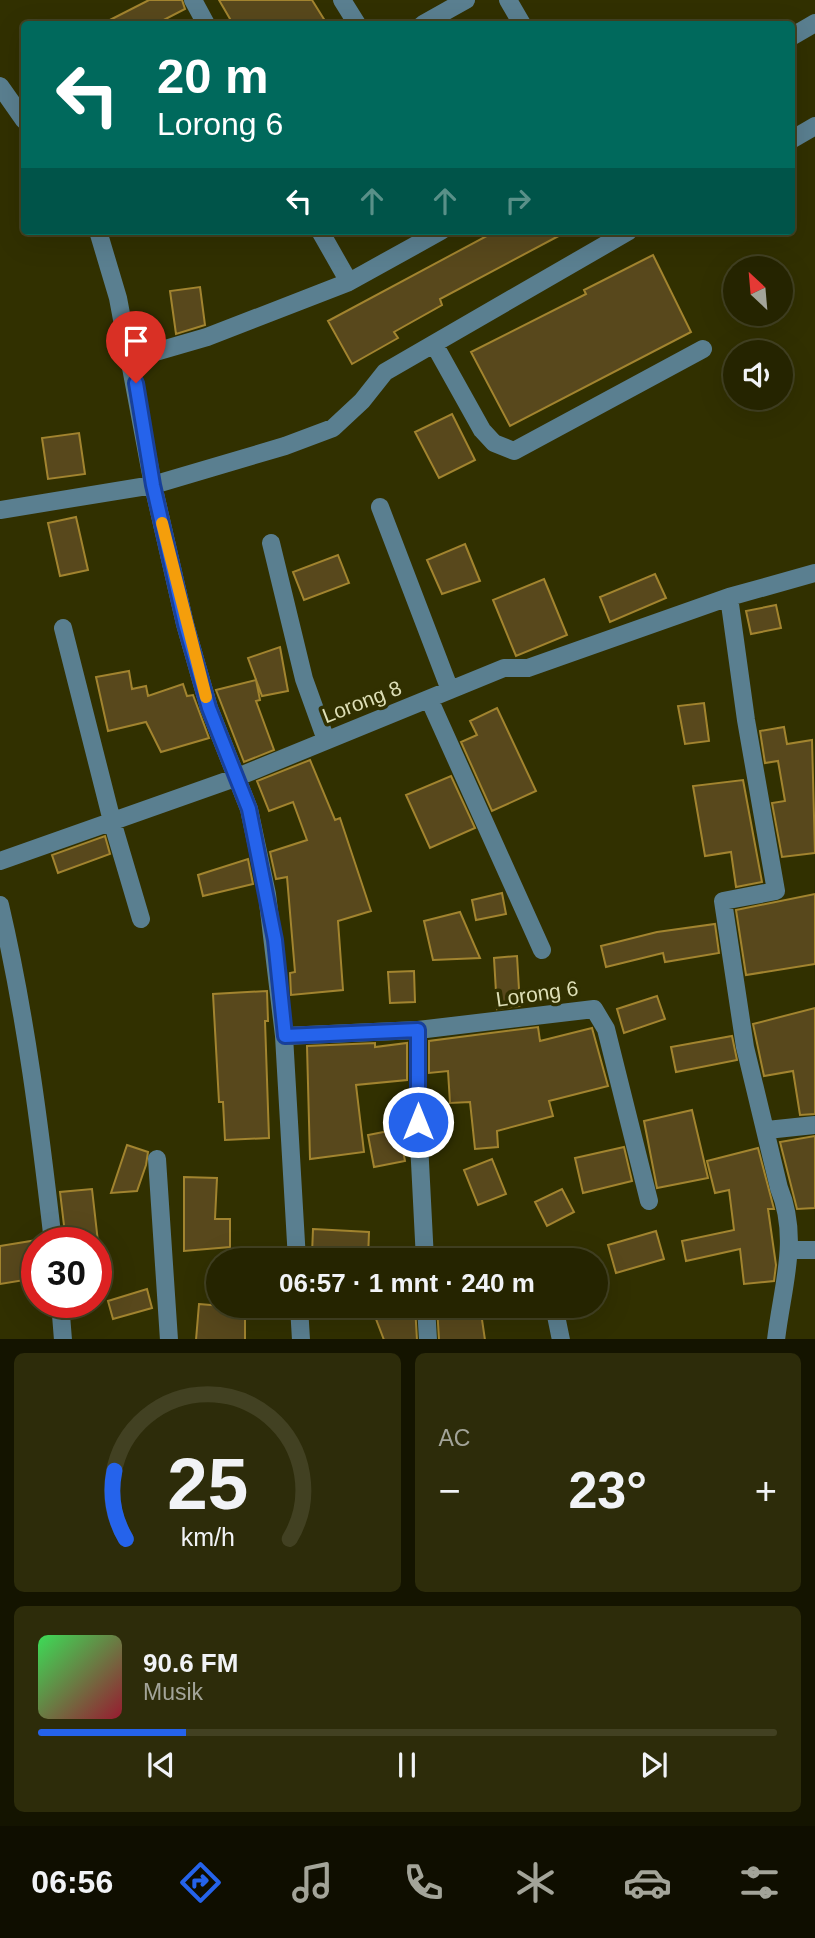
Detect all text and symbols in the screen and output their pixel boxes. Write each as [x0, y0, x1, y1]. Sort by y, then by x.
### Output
icon: left [42, 49, 133, 140]
text: 20 m [157, 49, 269, 103]
text: Lorong 6 [157, 106, 283, 142]
icon: left [280, 182, 318, 220]
icon: ahead [353, 182, 391, 220]
icon: ahead [426, 182, 464, 220]
icon: right [499, 182, 537, 220]
north arrow [723, 256, 793, 326]
map controls [723, 256, 793, 410]
pin [106, 311, 166, 383]
icon: arrive [117, 322, 155, 360]
button: sound [723, 340, 793, 410]
street label: Lorong 8 [319, 676, 405, 727]
street label: Lorong 6 [494, 976, 580, 1011]
position arrow [381, 1085, 455, 1159]
speed limit sign: 30 [21, 1227, 112, 1318]
text: 06:57 · 1 mnt · 240 m [279, 1268, 535, 1298]
text: AC [439, 1425, 470, 1451]
text: 25 [167, 1443, 248, 1524]
text: 23° [568, 1461, 647, 1519]
text: − [439, 1470, 461, 1512]
text: + [755, 1470, 777, 1512]
text: km/h [180, 1522, 234, 1550]
text: 90.6 FM [143, 1648, 238, 1678]
text: Musik [143, 1679, 203, 1705]
icon: previous [142, 1746, 180, 1784]
icon: pause [388, 1746, 426, 1784]
icon: next [635, 1746, 673, 1784]
icon: directions [176, 1858, 225, 1907]
icon: music [288, 1858, 337, 1907]
icon: phone [399, 1858, 448, 1907]
icon: climate [511, 1858, 560, 1907]
icon: car [623, 1858, 672, 1907]
icon: filters [735, 1858, 784, 1907]
text: 06:56 [31, 1864, 113, 1900]

